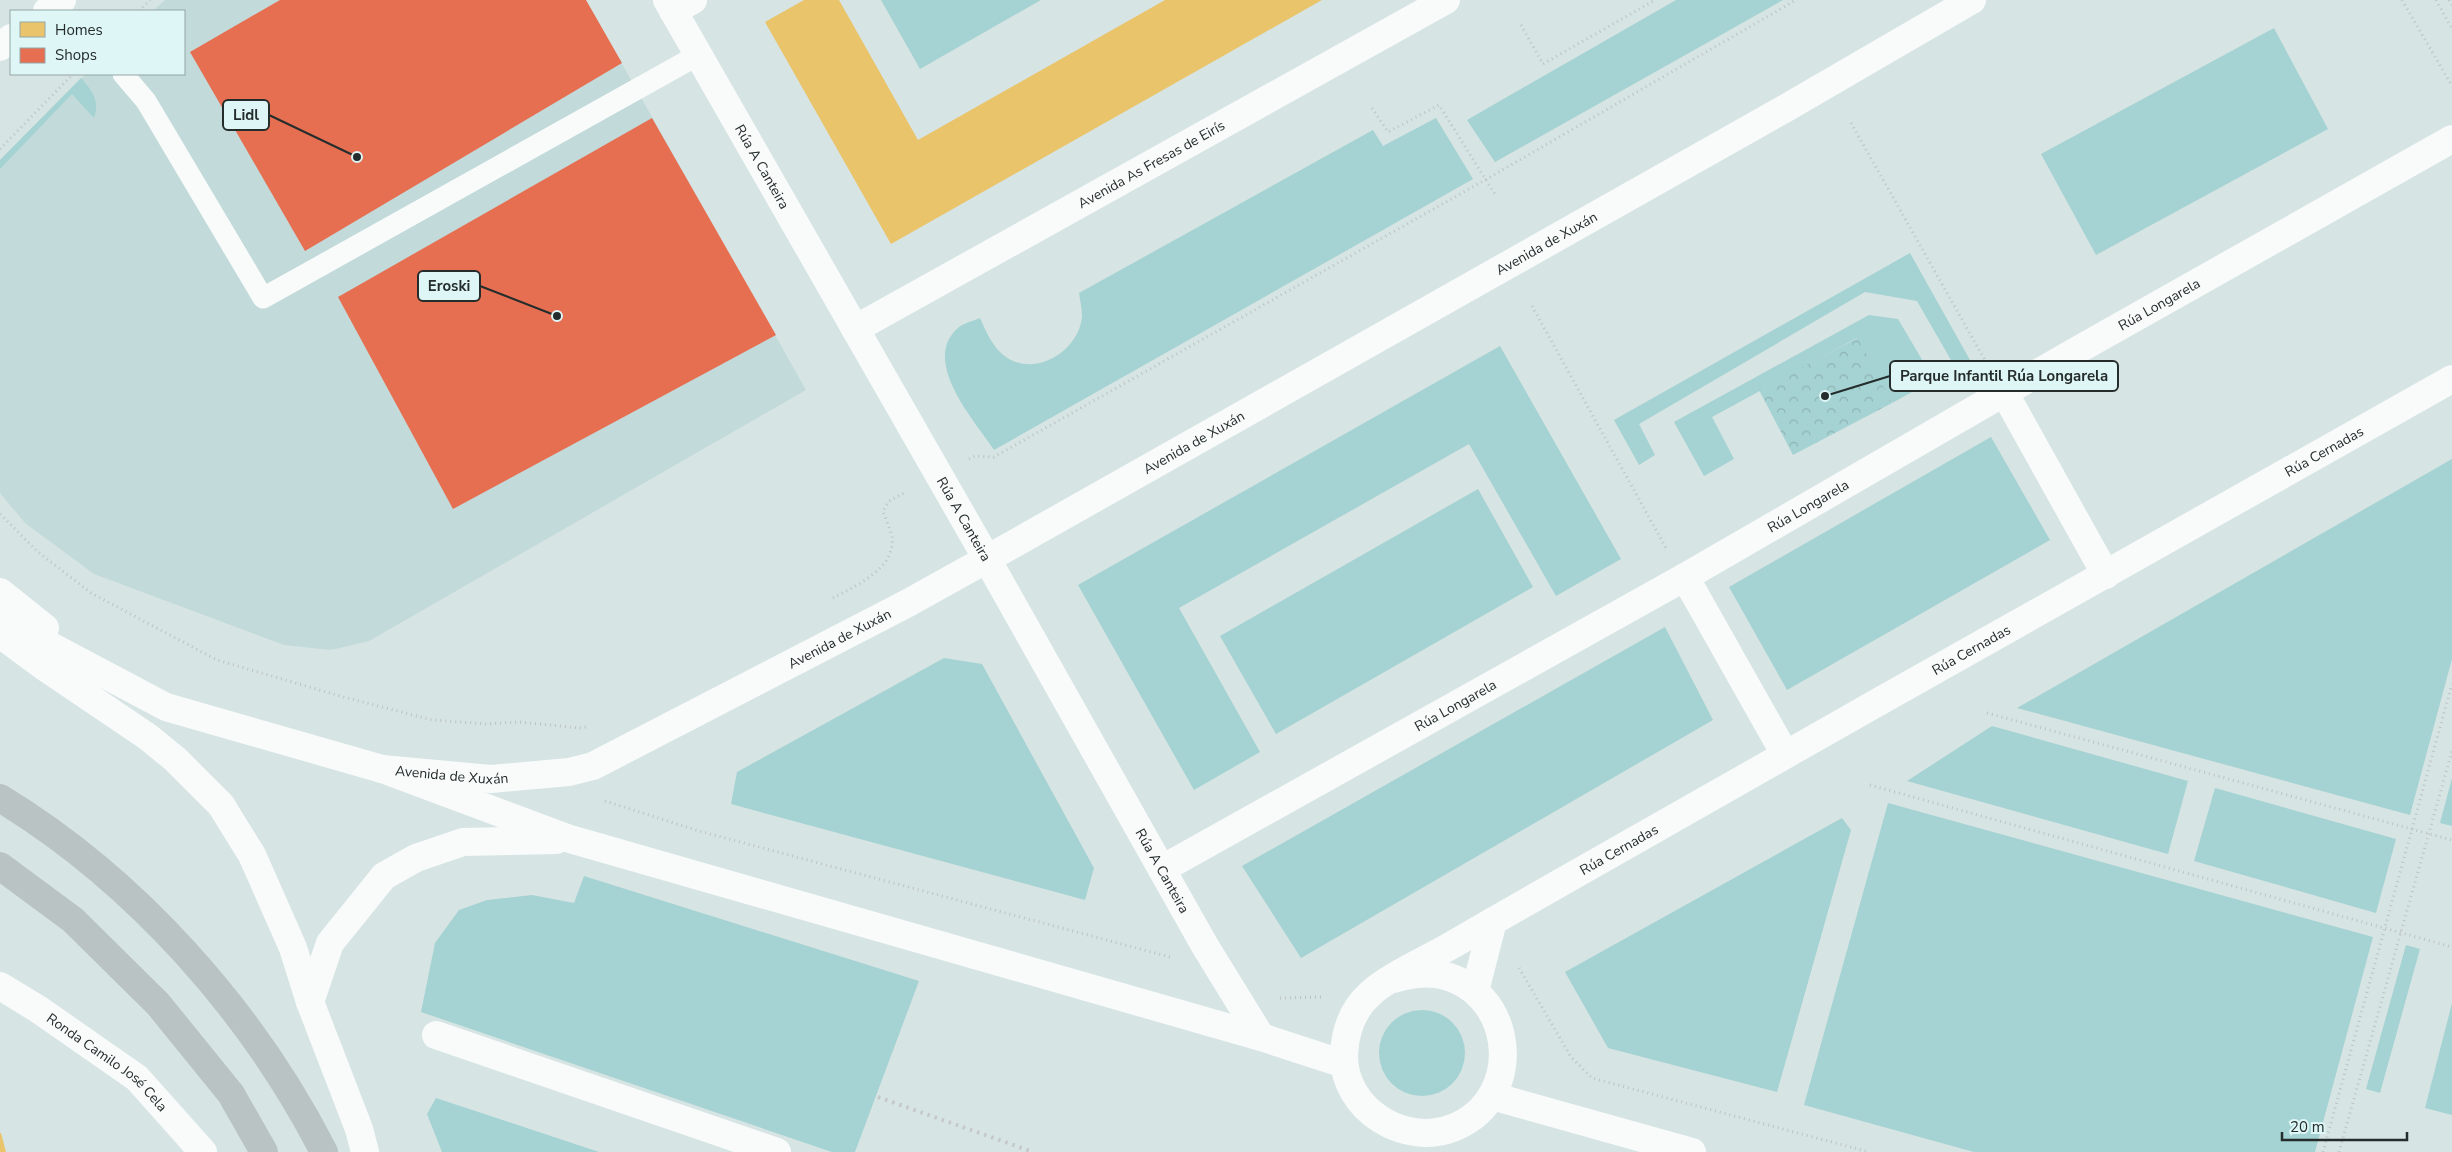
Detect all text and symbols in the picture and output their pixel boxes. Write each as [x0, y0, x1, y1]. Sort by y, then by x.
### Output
legend [10, 10, 185, 75]
text: Homes [55, 20, 103, 40]
text: Shops [55, 45, 97, 65]
callout: Lidl [223, 100, 269, 130]
text: Lidl [233, 105, 259, 125]
street label: Avenida As Fresas de Eirís [1075, 116, 1229, 213]
street label: Rúa A Canteira [730, 121, 794, 213]
street label: Avenida de Xuxán [1492, 207, 1601, 280]
callout: Eroski [418, 271, 480, 301]
street label: Rúa Longarela [2115, 274, 2204, 335]
text: Eroski [428, 276, 470, 296]
callout: Parque Infantil Rúa Longarela [1890, 361, 2118, 391]
text: Parque Infantil Rúa Longarela [1900, 366, 2108, 386]
street label: Avenida de Xuxán [1140, 407, 1248, 479]
street label: Rúa Cernadas [2282, 422, 2367, 481]
street label: Rúa A Canteira [932, 473, 995, 565]
street label: Rúa Longarela [1764, 475, 1852, 537]
street label: Avenida de Xuxán [785, 604, 895, 673]
street label: Rúa Cernadas [1929, 620, 2014, 680]
street label: Rúa Longarela [1411, 675, 1500, 736]
street label: Avenida de Xuxán [394, 761, 509, 789]
street label: Rúa Cernadas [1576, 820, 1662, 880]
street label: Rúa A Canteira [1131, 825, 1194, 917]
street label: Ronda Camilo José Cela [43, 1009, 171, 1116]
scale bar [2282, 1110, 2407, 1142]
text: 20 m [2290, 1117, 2325, 1137]

